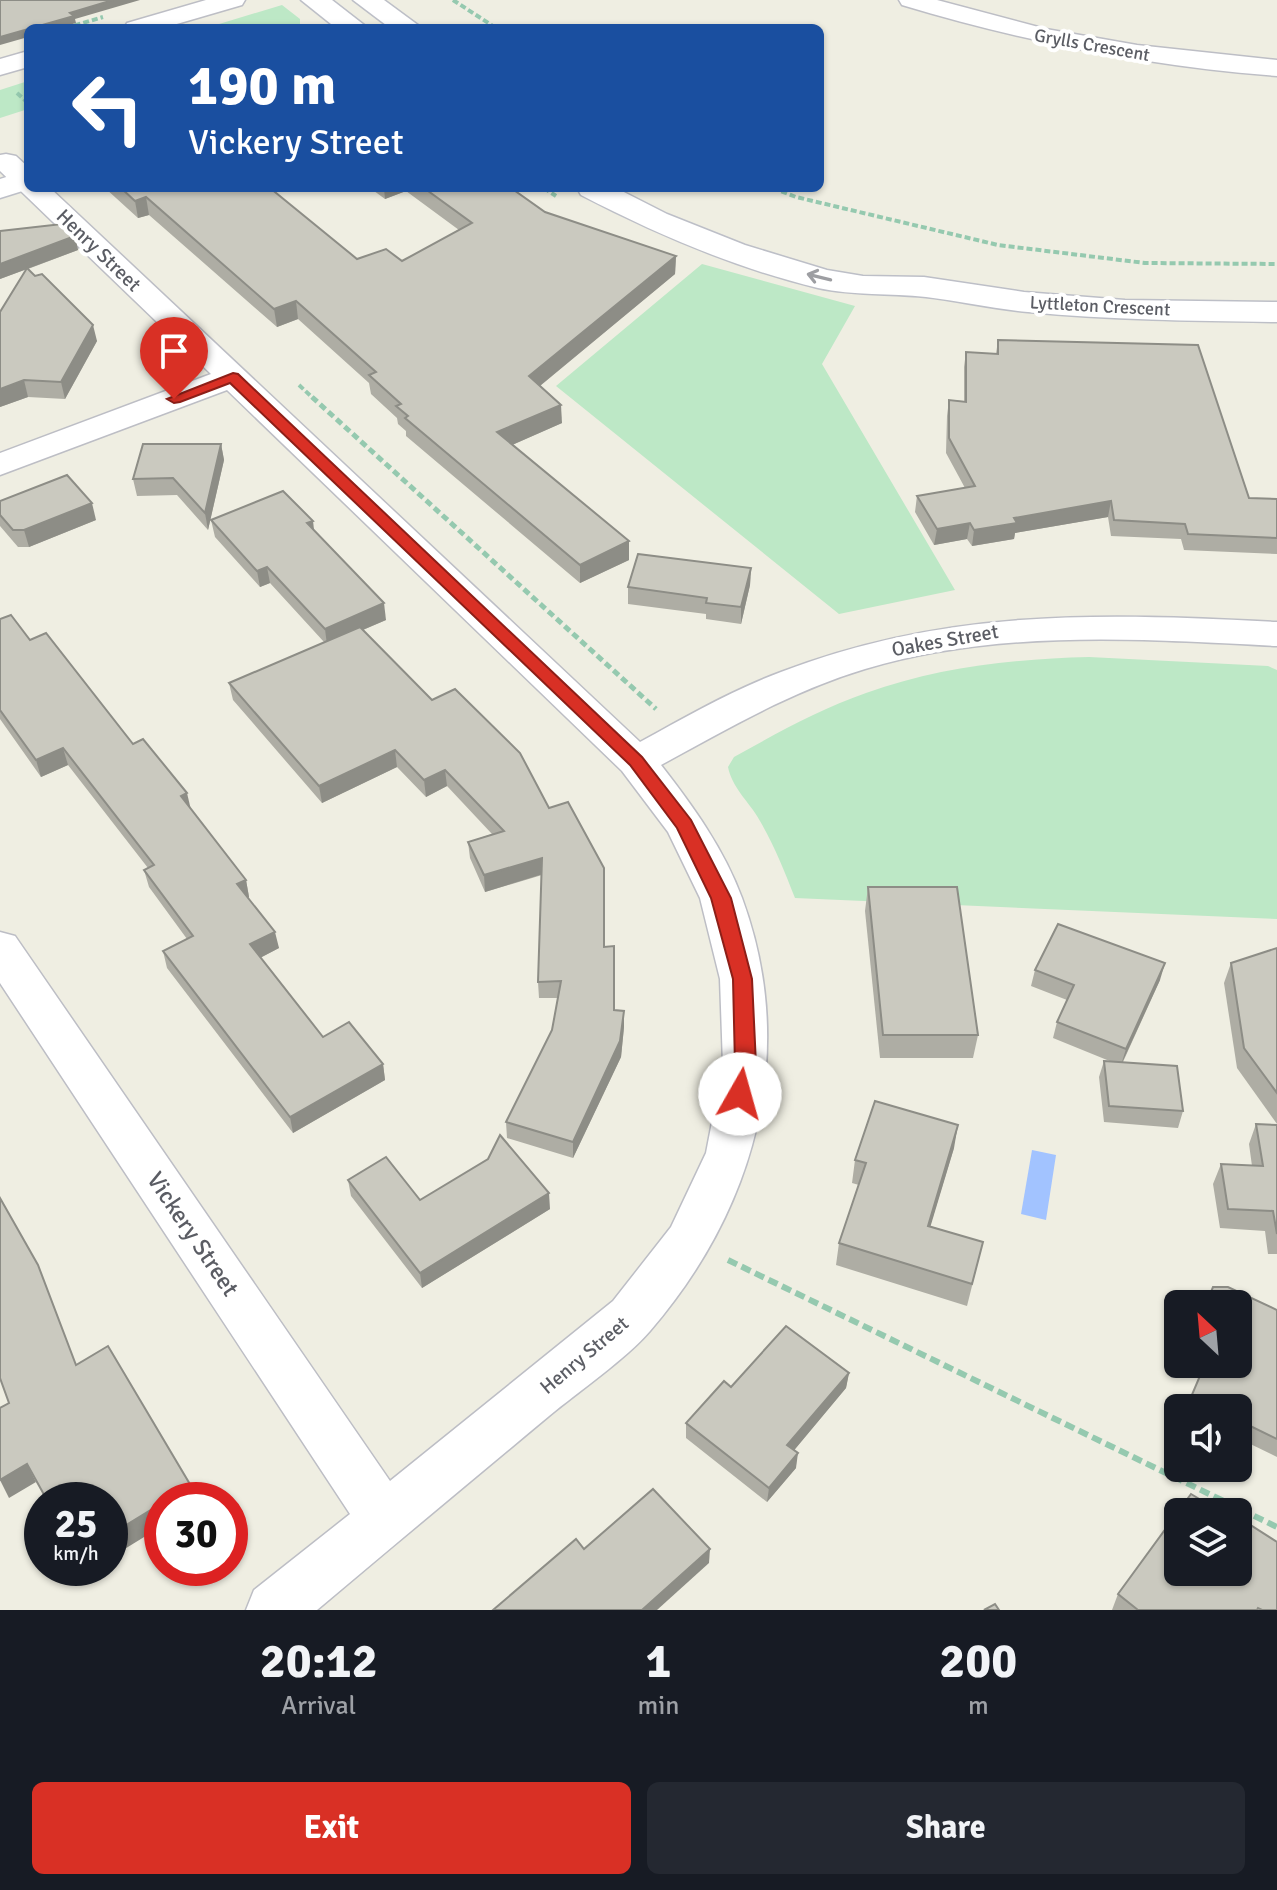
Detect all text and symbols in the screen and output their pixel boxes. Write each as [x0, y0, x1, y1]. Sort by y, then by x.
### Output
street label: Grylls Crescent [1033, 24, 1151, 66]
text: 190 m [188, 51, 336, 120]
icon: left [56, 56, 160, 160]
text: Vickery Street [188, 120, 404, 165]
street label: Henry Street [51, 204, 146, 297]
one-way arrow [807, 269, 833, 284]
street label: Lyttleton Crescent [1029, 291, 1171, 321]
pin [140, 317, 208, 399]
icon: arrive [152, 329, 196, 373]
street label: Oakes Street [890, 619, 1000, 662]
position arrow [698, 1052, 782, 1136]
street label: Vickery Street [140, 1166, 246, 1302]
north arrow [1164, 1290, 1252, 1378]
map controls [1164, 1290, 1252, 1586]
street label: Henry Street [535, 1311, 634, 1400]
button: sound [1164, 1394, 1252, 1482]
speed limit sign: 30 [144, 1482, 248, 1586]
button: layers [1164, 1498, 1252, 1586]
text: 25 [54, 1499, 98, 1549]
text: km/h [53, 1541, 99, 1566]
text: 20:12 [260, 1632, 378, 1691]
text: 1 [646, 1632, 671, 1691]
text: 200 [939, 1632, 1017, 1691]
text: Arrival [281, 1690, 356, 1722]
text: min [638, 1690, 680, 1722]
text: m [968, 1690, 989, 1722]
button: Exit [32, 1782, 631, 1874]
button: Share [647, 1782, 1245, 1874]

